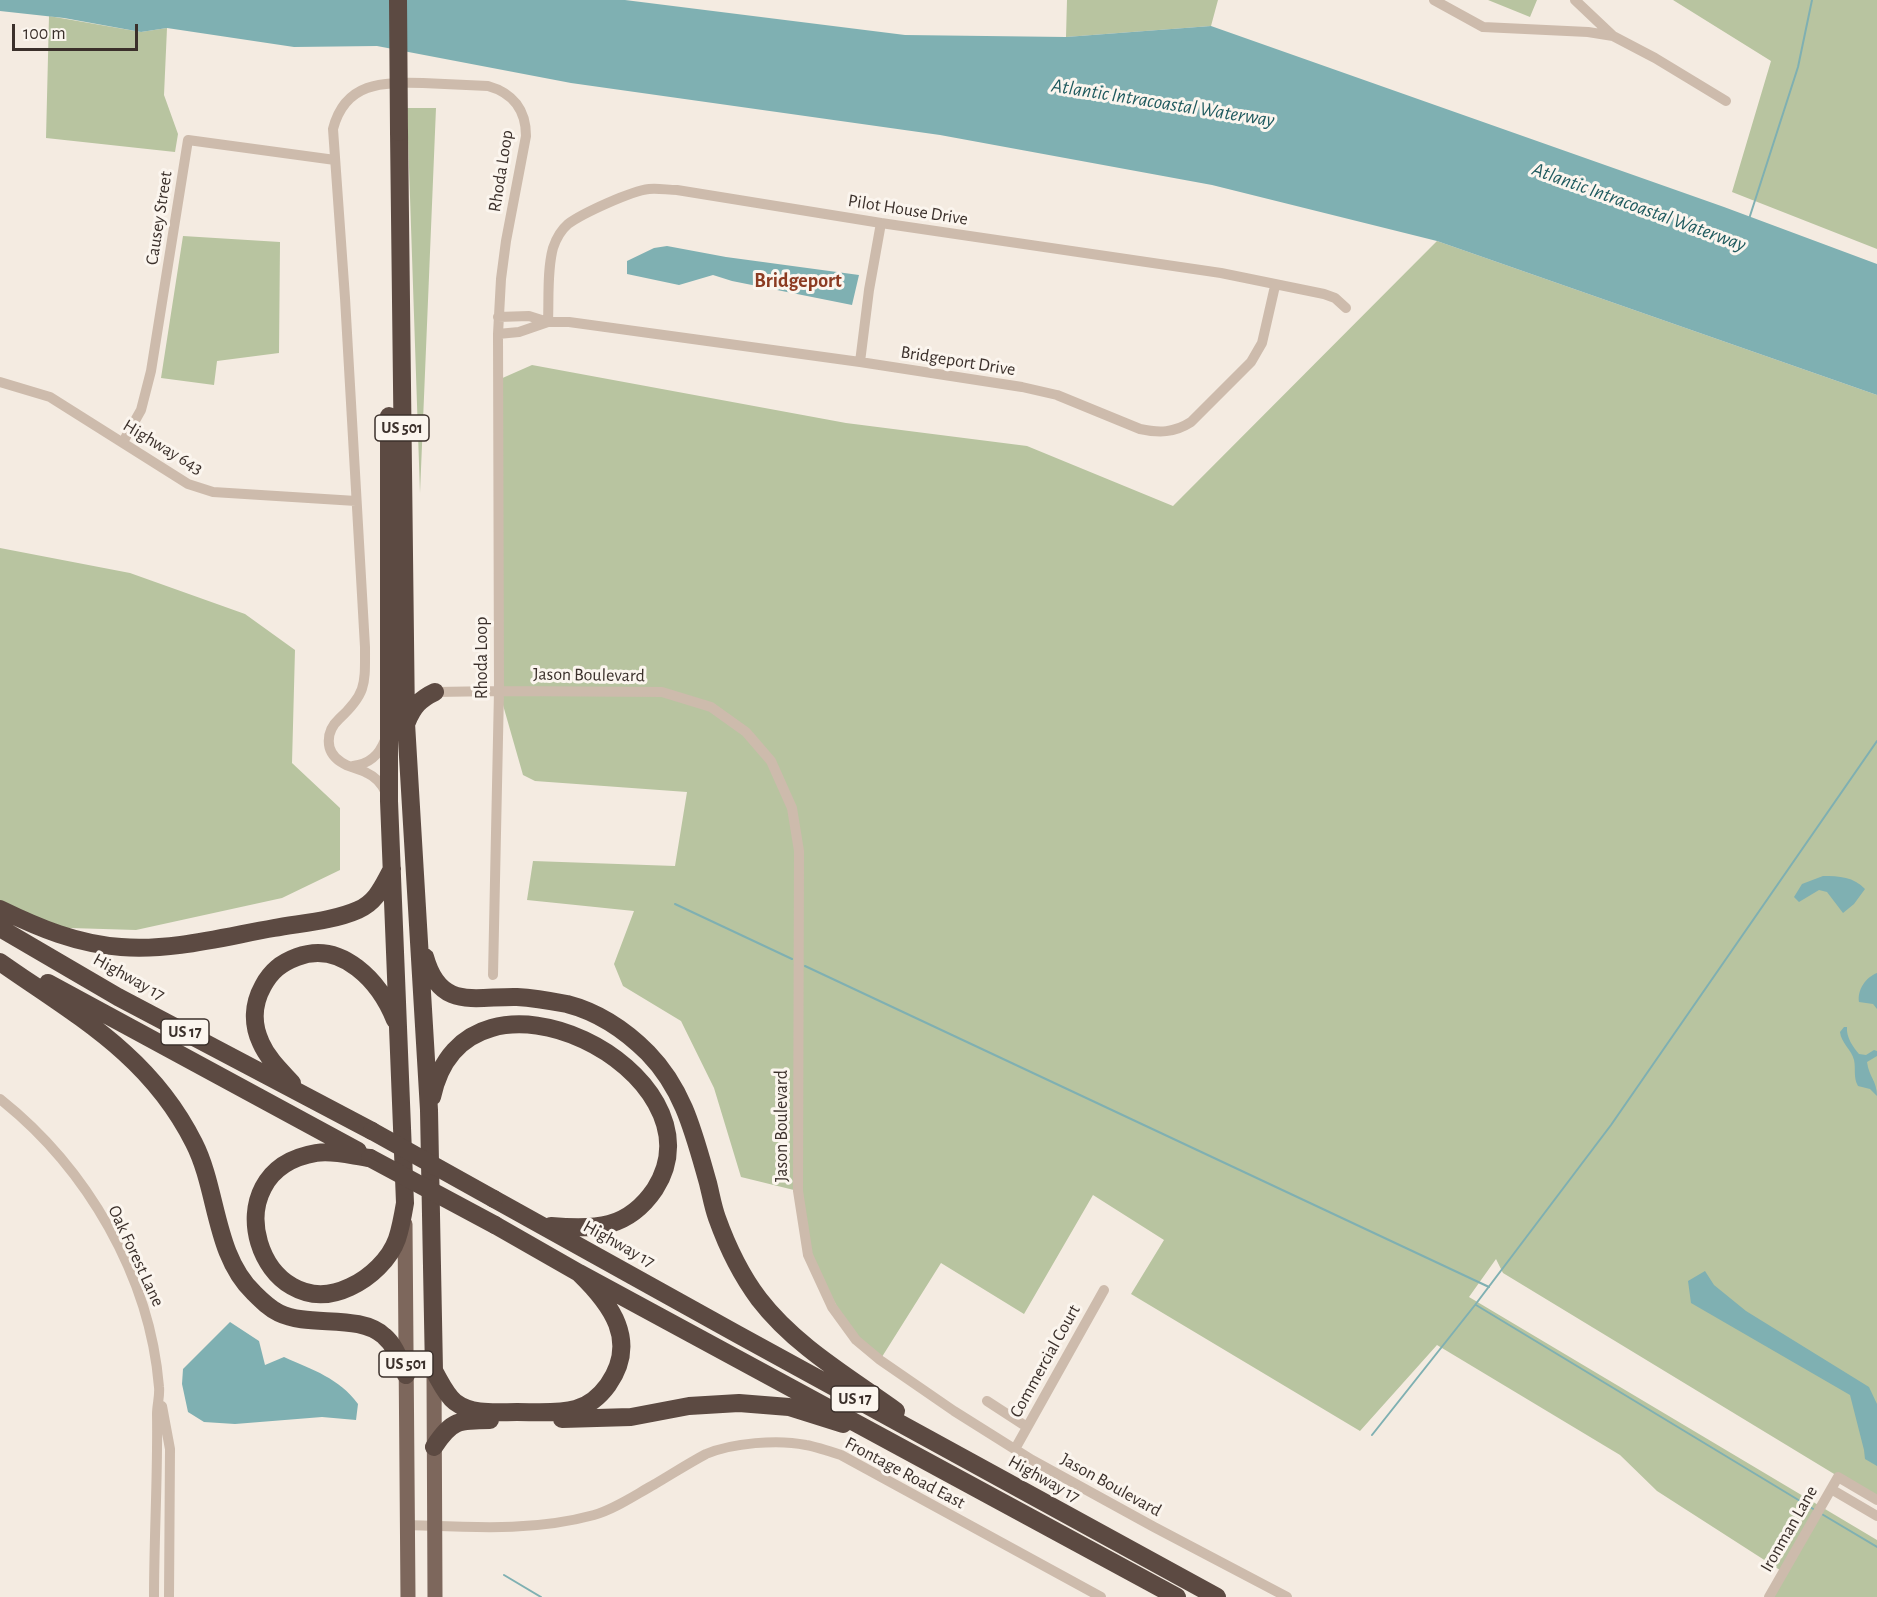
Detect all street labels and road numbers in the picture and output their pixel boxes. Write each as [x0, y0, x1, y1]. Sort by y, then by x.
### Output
street label: Rhoda Loop [484, 128, 518, 214]
street label: Causey Street [141, 169, 177, 267]
street label: Pilot House Drive [847, 190, 969, 230]
street label: Bridgeport Drive [899, 341, 1017, 381]
street label: Highway 643 [119, 415, 207, 479]
road number: US 501 [375, 415, 429, 441]
street label: Rhoda Loop [471, 617, 493, 699]
street label: Jason Boulevard [533, 663, 645, 687]
street label: Highway 17 [89, 948, 169, 1006]
road number: US 17 [161, 1019, 209, 1045]
street label: Jason Boulevard [771, 1070, 793, 1182]
street label: Oak Forest Lane [103, 1202, 169, 1310]
street label: Highway 17 [579, 1215, 659, 1273]
street label: Commercial Court [1005, 1301, 1085, 1421]
road number: US 501 [379, 1351, 433, 1377]
road number: US 17 [831, 1386, 879, 1412]
street label: Frontage Road East [841, 1432, 969, 1514]
street label: Jason Boulevard [1057, 1448, 1165, 1522]
street label: Highway 17 [1004, 1450, 1084, 1508]
street label: Ironman Lane [1756, 1482, 1822, 1576]

